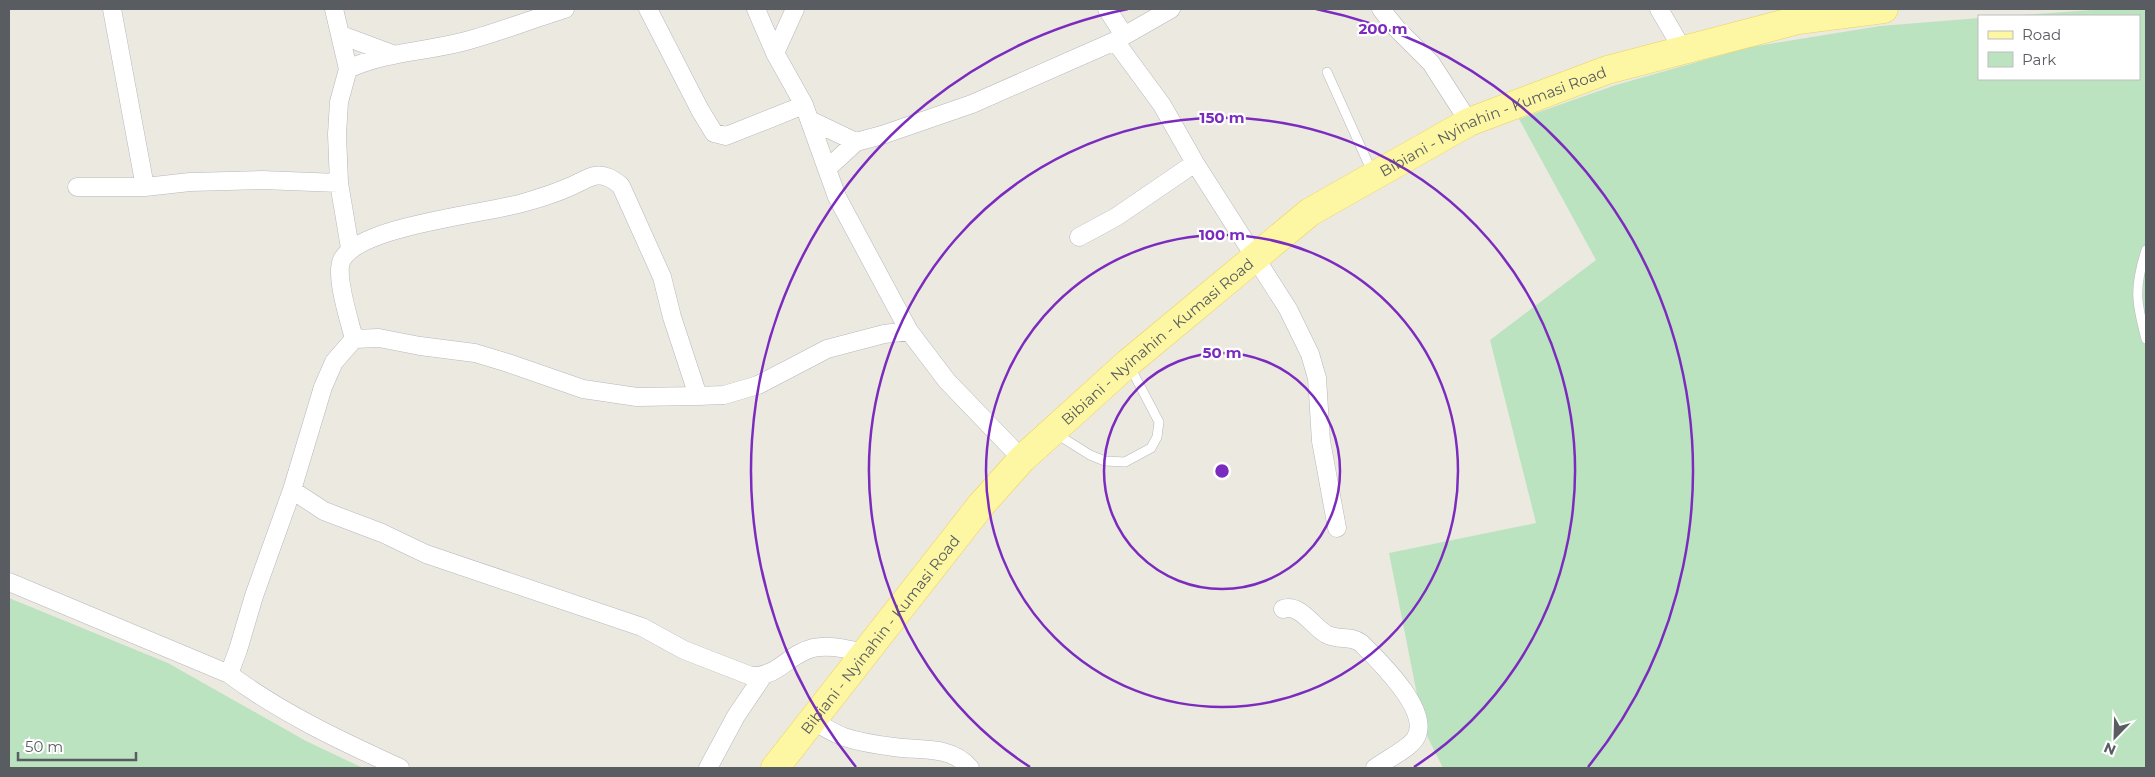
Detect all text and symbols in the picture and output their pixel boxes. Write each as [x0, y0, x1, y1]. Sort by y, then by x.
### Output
legend [1978, 15, 2140, 80]
text: 200 m [1358, 19, 1408, 38]
text: Road [2022, 25, 2061, 44]
text: Park [2022, 50, 2056, 69]
street label: Bibiani - Nyinahin - Kumasi Road [1376, 62, 1609, 180]
text: 150 m [1200, 108, 1244, 127]
text: 100 m [1199, 225, 1245, 244]
street label: Bibiani - Nyinahin - Kumasi Road [1057, 254, 1257, 429]
text: 50 m [1202, 343, 1242, 362]
centre of rings [1213, 462, 1231, 480]
street label: Bibiani - Nyinahin - Kumasi Road [796, 531, 964, 737]
north arrow [2090, 712, 2140, 762]
scale bar [18, 730, 135, 762]
text: 50 m [25, 737, 63, 756]
text: N [2101, 738, 2119, 759]

